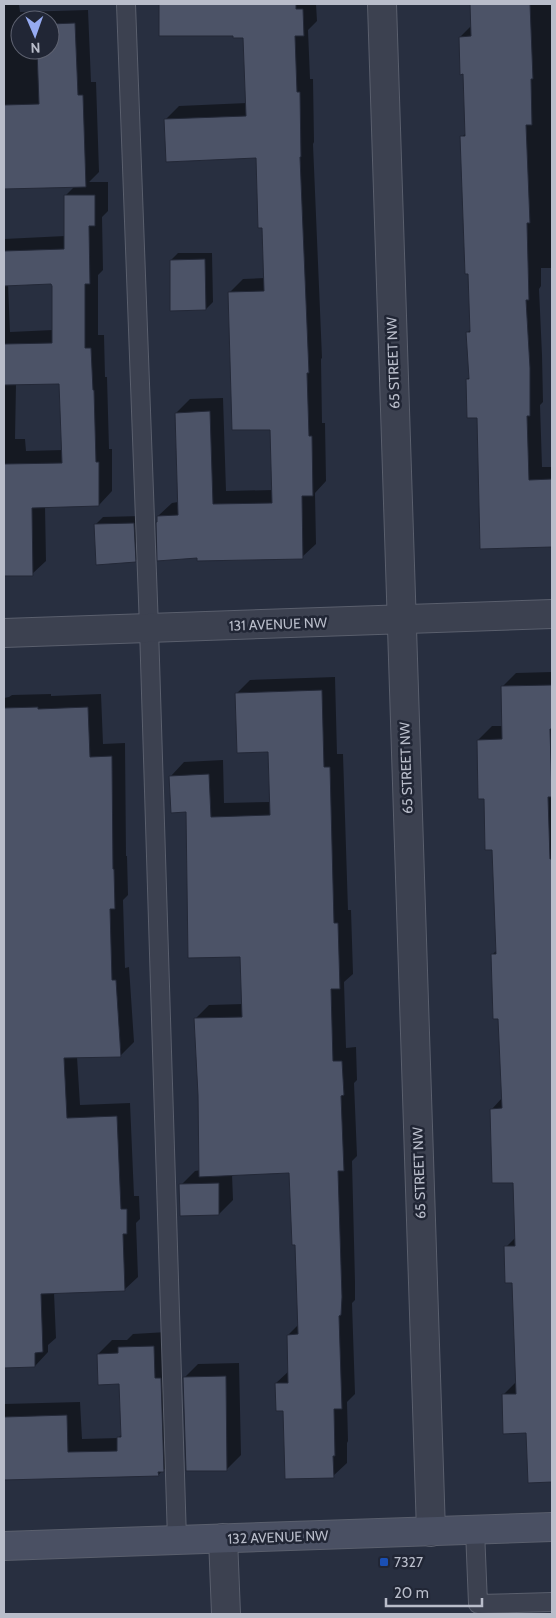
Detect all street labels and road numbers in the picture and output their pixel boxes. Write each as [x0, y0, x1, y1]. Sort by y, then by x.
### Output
street label: 65 STREET NW [382, 316, 404, 409]
street label: 131 AVENUE NW [229, 613, 328, 635]
street label: 65 STREET NW [395, 721, 417, 814]
street label: 65 STREET NW [408, 1126, 430, 1219]
street label: 132 AVENUE NW [227, 1526, 329, 1548]

